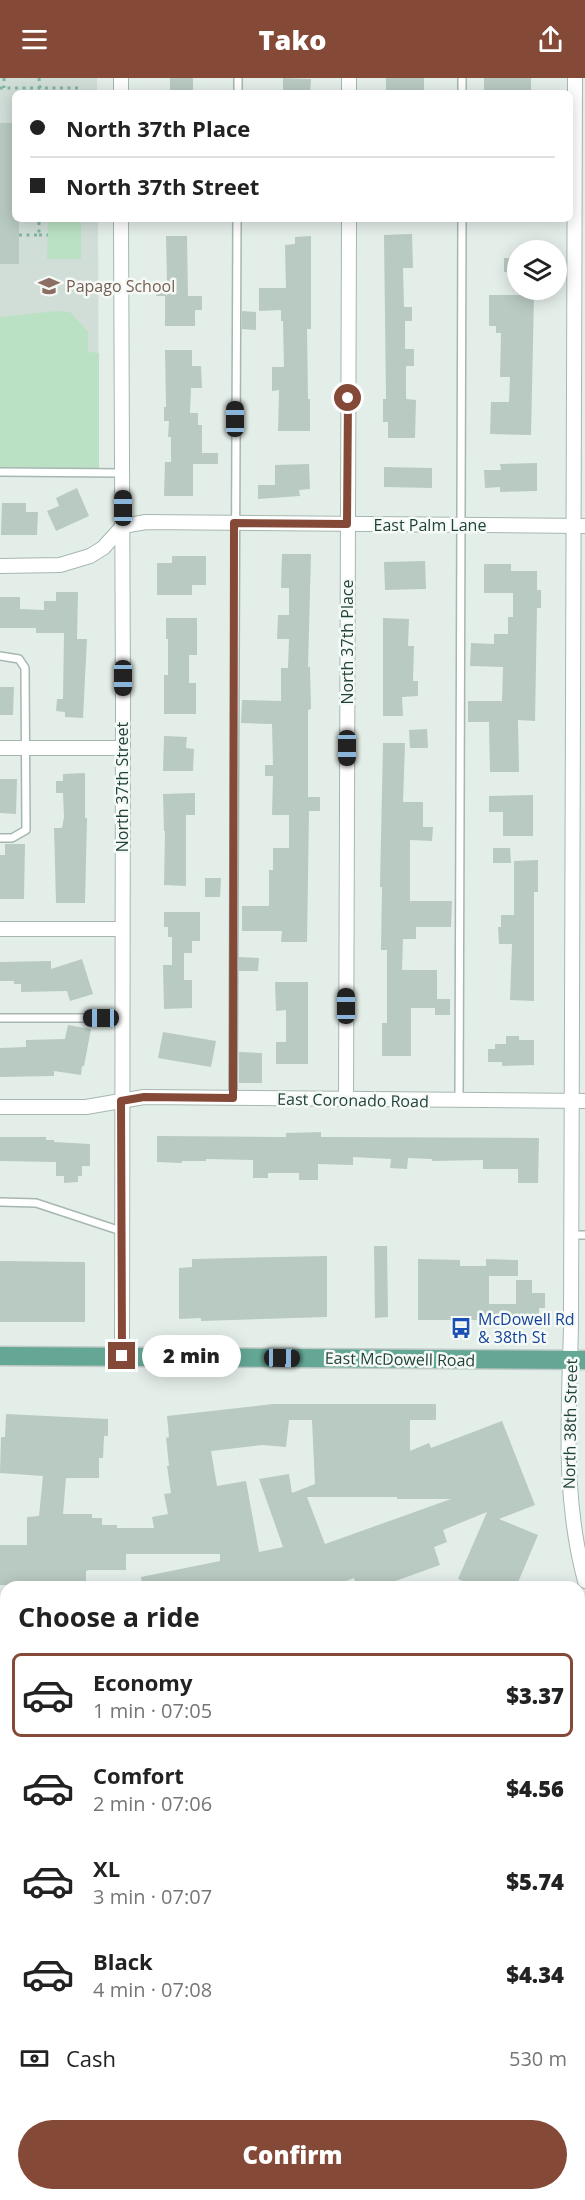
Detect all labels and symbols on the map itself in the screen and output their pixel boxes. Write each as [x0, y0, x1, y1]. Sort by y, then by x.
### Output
school or university icon: Papago School [37, 274, 61, 298]
place label: Papago School [66, 275, 175, 297]
route start [334, 384, 361, 411]
car [226, 401, 244, 437]
car [114, 490, 132, 526]
street label: East Palm Lane [374, 514, 486, 536]
street label: North 37th Place [336, 579, 358, 705]
car [114, 660, 132, 696]
street label: North 37th Street [111, 721, 133, 852]
car [338, 730, 356, 766]
car [337, 988, 355, 1024]
car [83, 1009, 119, 1027]
street label: East Coronado Road [277, 1088, 429, 1112]
place label: McDowell Rd & 38th St [478, 1308, 575, 1348]
bus stop icon: McDowell Rd & 38th St [449, 1316, 473, 1340]
callout: 2 min [143, 1335, 242, 1377]
route end [108, 1342, 135, 1369]
street label: East McDowell Road [325, 1347, 475, 1371]
car [264, 1349, 300, 1367]
street label: North 38th Street [558, 1358, 582, 1489]

